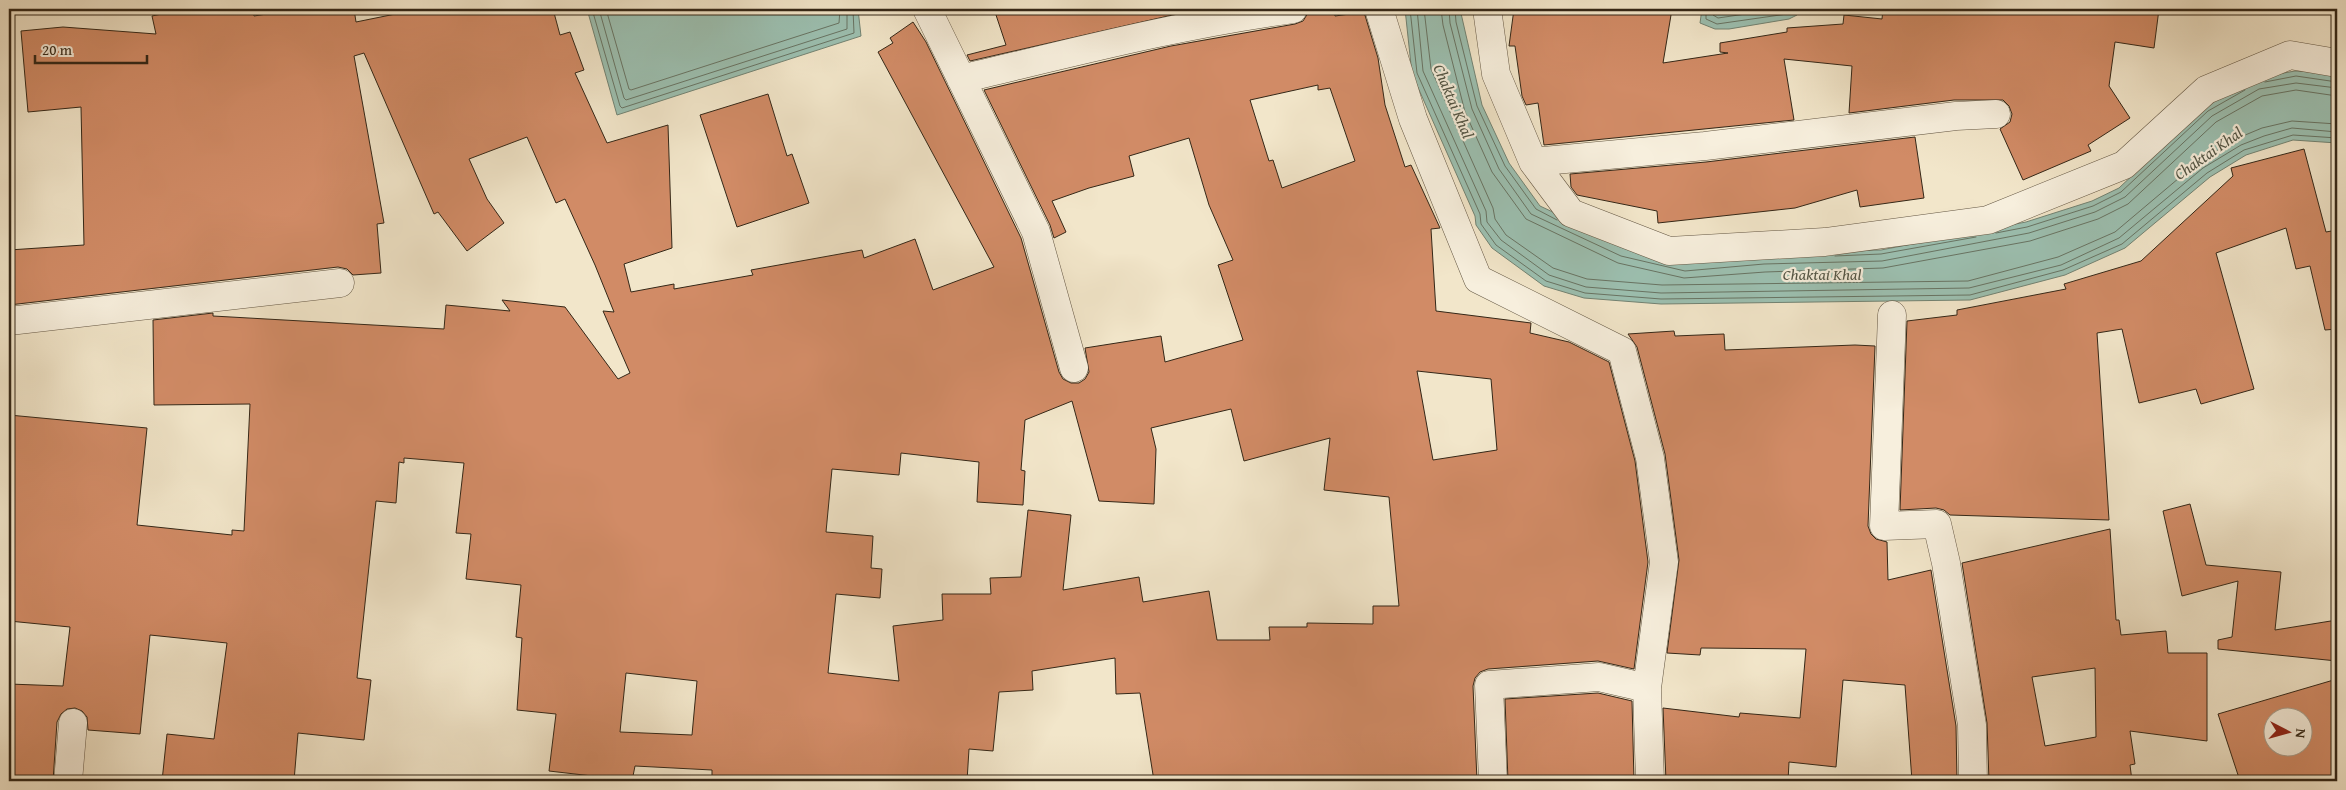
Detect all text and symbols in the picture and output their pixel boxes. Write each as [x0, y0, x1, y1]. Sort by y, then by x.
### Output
scale bar [35, 32, 148, 64]
text: 20 m [42, 39, 73, 60]
water label: Chaktai Khal [1428, 60, 1480, 142]
water label: Chaktai Khal [2169, 121, 2247, 185]
water label: Chaktai Khal [1783, 262, 1861, 286]
north arrow [2264, 708, 2314, 758]
text: N [2290, 728, 2311, 740]

